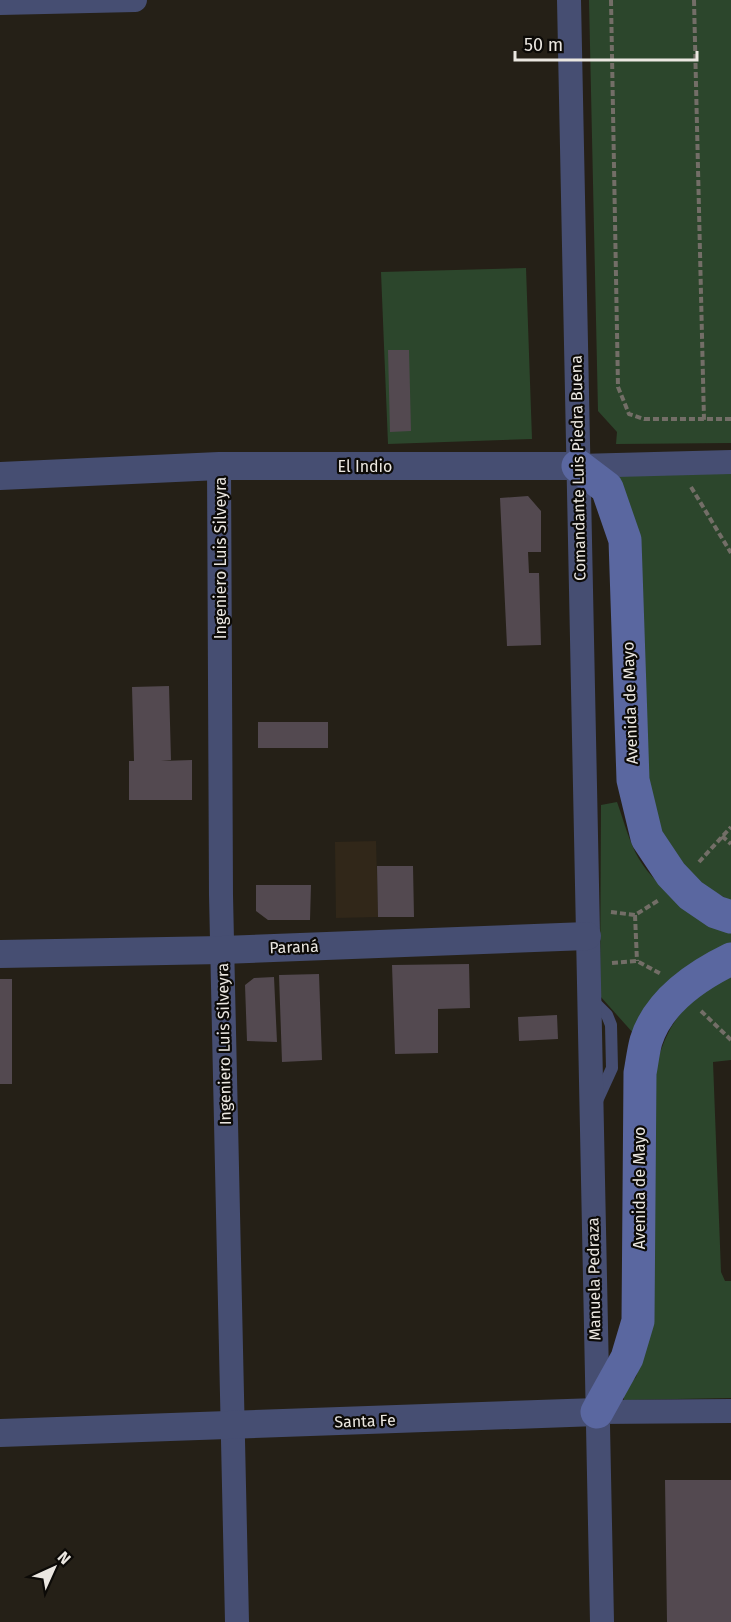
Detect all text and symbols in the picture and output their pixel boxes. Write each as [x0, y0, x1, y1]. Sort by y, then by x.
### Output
scale bar [515, 24, 696, 62]
text: 50 m [524, 34, 563, 56]
street label: Comandante Luis Piedra Buena [567, 355, 589, 581]
street label: El Indio [338, 457, 392, 476]
street label: Ingeniero Luis Silveyra [211, 477, 230, 639]
street label: Avenida de Mayo [618, 641, 642, 765]
street label: Paraná [269, 937, 319, 957]
street label: Ingeniero Luis Silveyra [213, 963, 235, 1125]
street label: Avenida de Mayo [630, 1127, 649, 1249]
street label: Manuela Pedraza [583, 1217, 605, 1341]
street label: Santa Fe [334, 1410, 396, 1432]
north arrow [24, 1538, 84, 1598]
text: N [54, 1547, 75, 1568]

